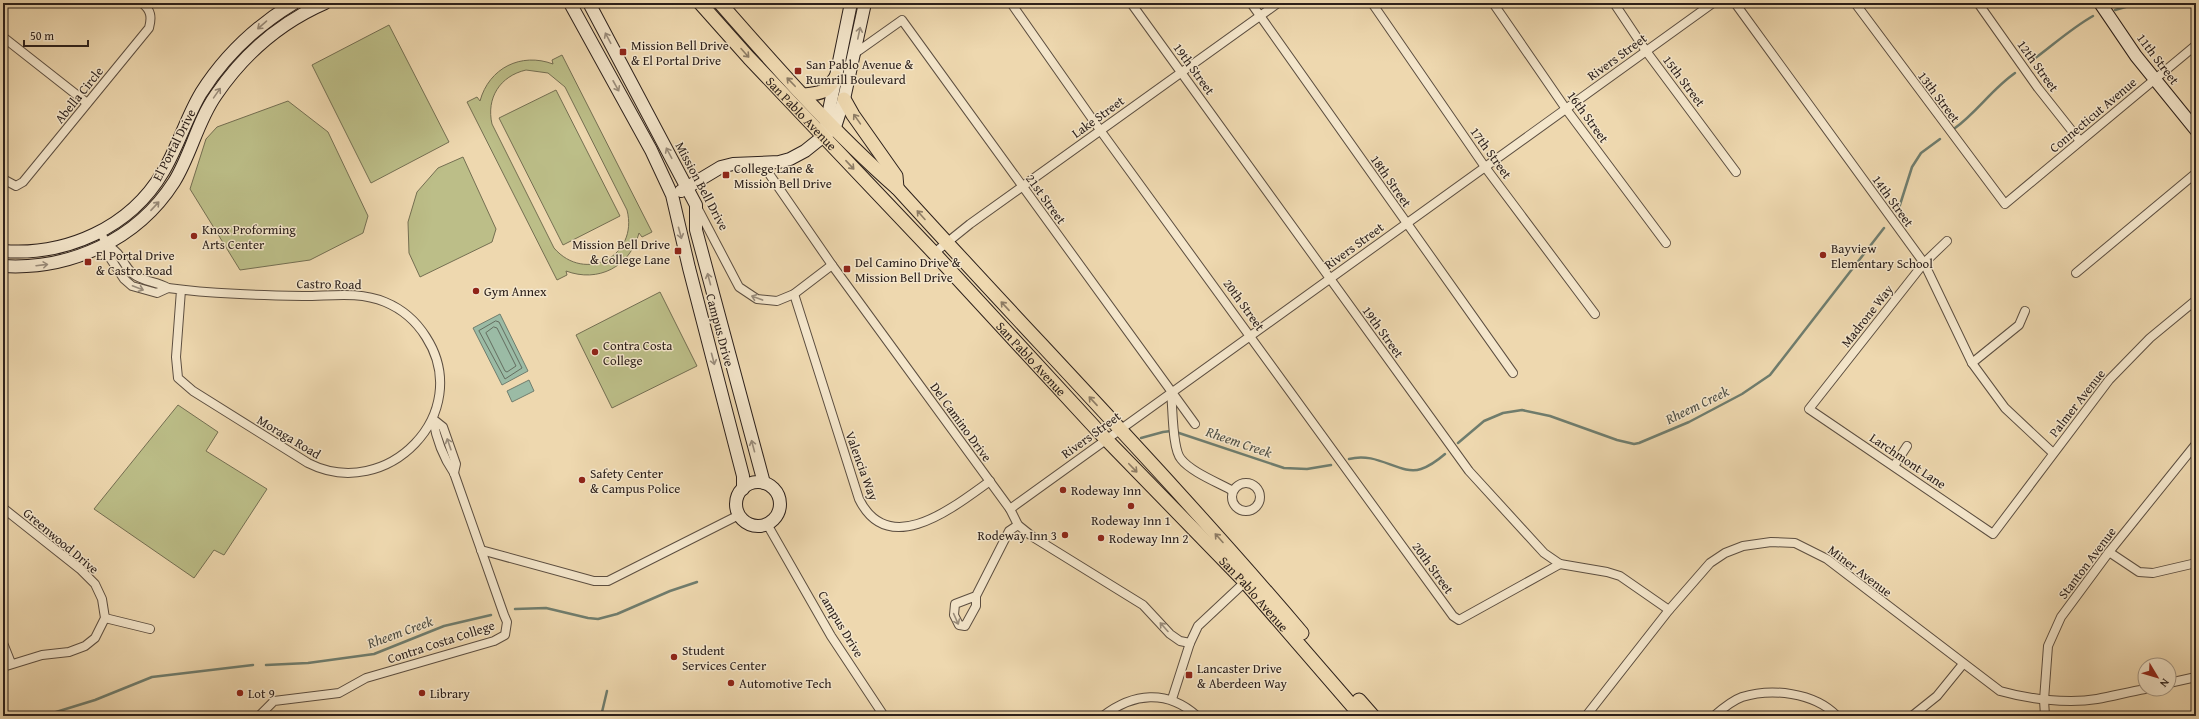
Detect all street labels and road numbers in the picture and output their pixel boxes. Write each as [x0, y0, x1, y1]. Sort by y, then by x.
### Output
street label: Rivers Street [1583, 29, 1651, 85]
street label: 11th Street [2132, 29, 2184, 89]
street label: 12th Street [2013, 36, 2064, 96]
street label: 19th Street [1169, 39, 1220, 99]
street label: 15th Street [1658, 51, 1710, 111]
street label: Abella Circle [50, 63, 108, 127]
street label: 13th Street [1913, 67, 1965, 127]
street label: San Pablo Avenue [762, 72, 841, 155]
street label: Connecticut Avenue [2045, 73, 2141, 157]
street label: 16th Street [1563, 87, 1614, 147]
street label: Lake Street [1068, 91, 1128, 143]
street label: El Portal Drive [148, 106, 200, 184]
street label: 17th Street [1466, 123, 1517, 183]
street label: Mission Bell Drive [671, 138, 733, 234]
street label: 18th Street [1366, 151, 1416, 211]
street label: 21st Street [1021, 170, 1071, 228]
street label: 14th Street [1868, 171, 1919, 231]
street label: Rivers Street [1320, 218, 1388, 274]
street label: Castro Road [296, 274, 362, 294]
street label: 20th Street [1219, 275, 1270, 335]
street label: Madrone Way [1836, 280, 1898, 351]
street label: Campus Drive [701, 291, 739, 369]
street label: 19th Street [1358, 302, 1409, 362]
street label: San Pablo Avenue [992, 317, 1071, 400]
street label: Palmer Avenue [2044, 365, 2110, 441]
street label: Del Camino Drive [926, 378, 996, 466]
street label: Rivers Street [1057, 407, 1125, 463]
street label: Moraga Road [254, 410, 325, 464]
street label: Larchmont Lane [1866, 428, 1950, 494]
street label: Valencia Way [841, 429, 884, 504]
street label: Greenwood Drive [19, 504, 103, 578]
street label: Stanton Avenue [2054, 523, 2120, 603]
street label: 20th Street [1408, 538, 1459, 598]
street label: Miner Avenue [1824, 541, 1896, 601]
street label: San Pablo Avenue [1215, 552, 1293, 636]
street label: Campus Drive [814, 587, 868, 661]
street label: Contra Costa College [385, 616, 497, 668]

